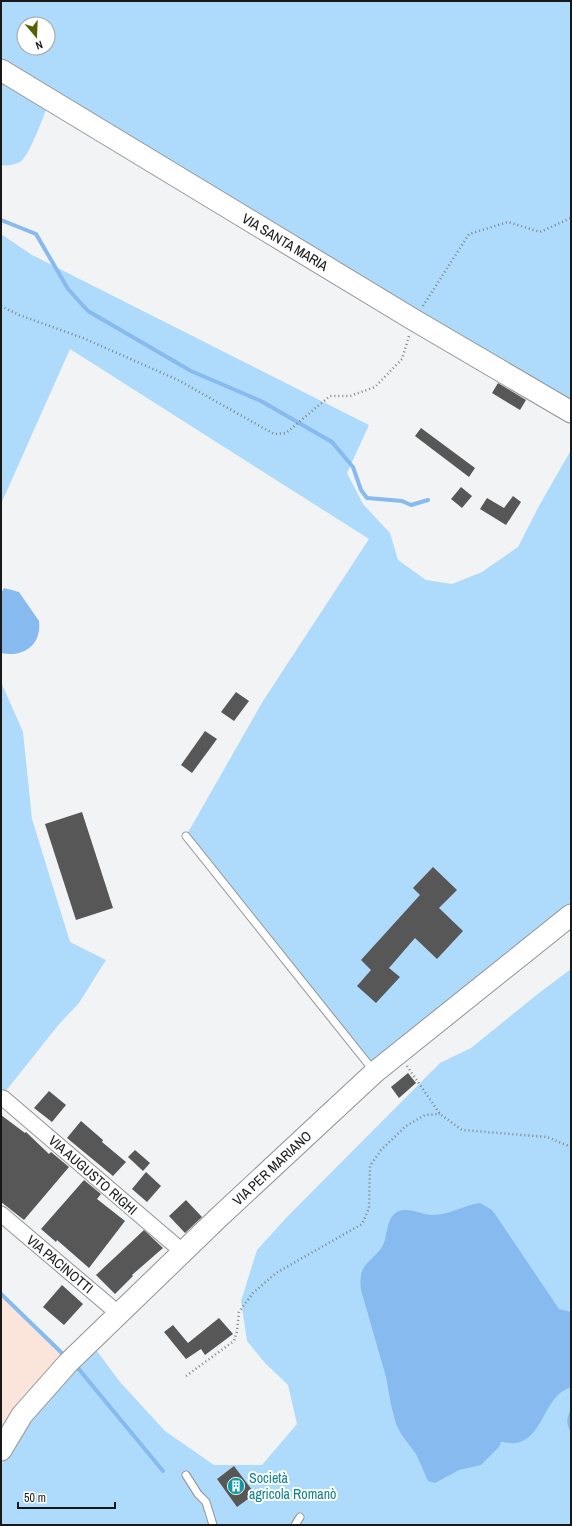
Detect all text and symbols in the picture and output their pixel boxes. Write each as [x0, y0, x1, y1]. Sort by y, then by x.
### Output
north arrow [16, 16, 56, 56]
text: N [34, 38, 45, 53]
street label: VIA SANTA MARIA [239, 209, 332, 275]
street label: VIA PER MARIANO [229, 1127, 315, 1209]
street label: VIA AUGUSTO RIGHI [45, 1131, 141, 1219]
street label: VIA PACINOTTI [23, 1231, 97, 1297]
place label: Società agricola Romanò [249, 1469, 336, 1503]
building icon: Società agricola Romanò [226, 1476, 246, 1496]
scale bar [18, 1484, 115, 1510]
text: 50 m [24, 1490, 46, 1506]

